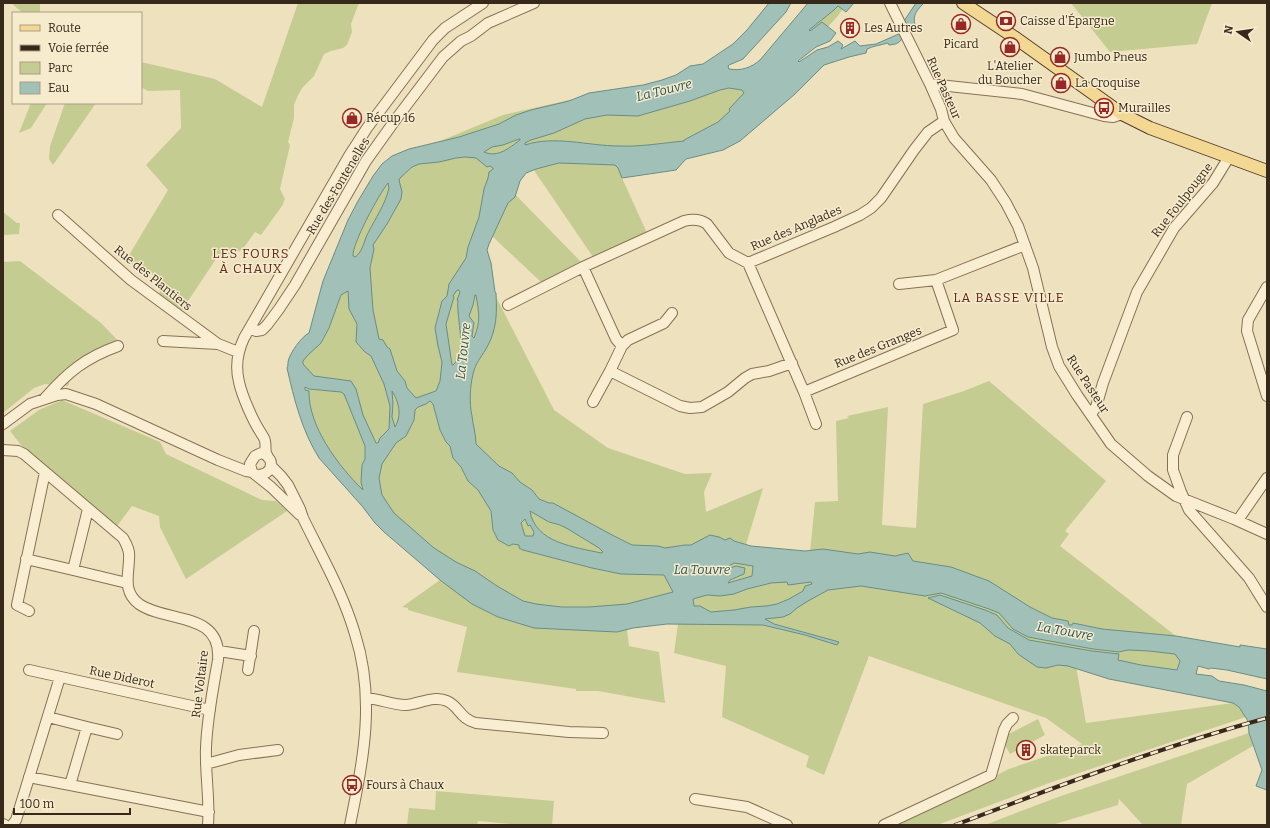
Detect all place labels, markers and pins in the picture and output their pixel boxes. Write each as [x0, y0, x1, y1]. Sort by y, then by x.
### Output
bank icon: Caisse d'Épargne [995, 10, 1017, 32]
shop icon: Picard [950, 13, 972, 35]
place label: Caisse d'Épargne [1020, 13, 1115, 28]
building icon: Les Autres [839, 17, 861, 39]
place label: Les Autres [864, 21, 923, 35]
shop icon: L'Atelier du Boucher [999, 36, 1021, 58]
place label: Picard [943, 37, 979, 51]
shop icon: Jumbo Pneus [1049, 46, 1071, 68]
place label: Jumbo Pneus [1073, 50, 1148, 64]
place label: L'Atelier du Boucher [978, 59, 1043, 87]
shop icon: La Croquise [1050, 72, 1072, 94]
place label: La Croquise [1075, 76, 1140, 90]
bus stop icon: Murailles [1093, 97, 1115, 119]
place label: Murailles [1118, 101, 1171, 115]
shop icon: Récup 16 [341, 107, 363, 129]
place label: Récup 16 [366, 111, 415, 125]
building icon: skateparck [1015, 739, 1037, 761]
place label: skateparck [1040, 743, 1101, 757]
bus stop icon: Fours à Chaux [341, 774, 363, 796]
place label: Fours à Chaux [366, 778, 445, 792]

